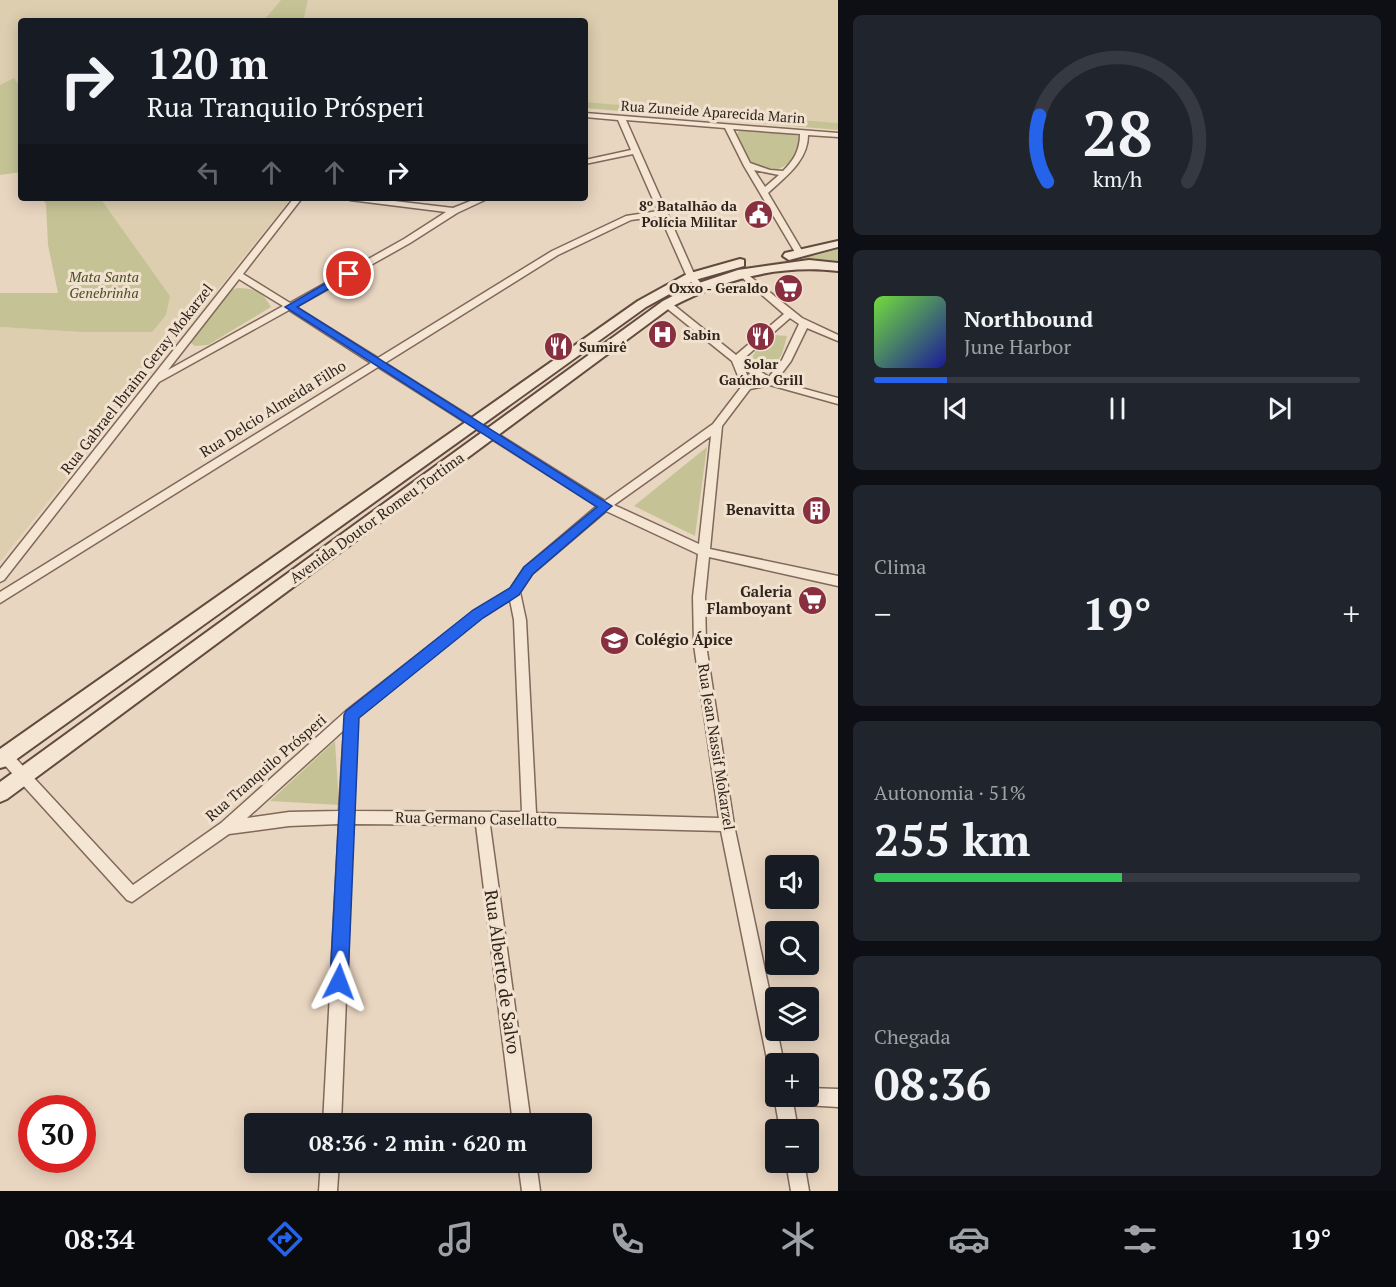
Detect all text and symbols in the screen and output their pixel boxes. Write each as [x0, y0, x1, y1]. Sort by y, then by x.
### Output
text: 120 m [147, 35, 268, 91]
icon: right [48, 42, 126, 120]
text: Rua Tranquilo Prósperi [147, 89, 424, 125]
text: 28 [1082, 91, 1152, 174]
street label: Rua Zuneide Aparecida Marin [620, 96, 806, 127]
icon: left [192, 156, 225, 189]
icon: ahead [255, 156, 288, 189]
icon: ahead [318, 156, 351, 189]
icon: right [381, 156, 414, 189]
text: km/h [1092, 165, 1142, 193]
place label: 8º Batalhão da Polícia Militar [639, 196, 737, 231]
public building icon: 8º Batalhão da Polícia Militar [742, 198, 774, 230]
pin [323, 248, 374, 299]
icon: arrive [332, 257, 365, 290]
park label: Mata Santa Genebrinha [68, 267, 139, 302]
supermarket icon: Oxxo - Geraldo [773, 272, 805, 304]
place label: Oxxo - Geraldo [669, 278, 768, 297]
street label: Rua Gabrael Ibraim Geray Mokarzel [56, 279, 217, 478]
text: Northbound [964, 304, 1093, 333]
hospital icon: Sabin [646, 319, 678, 351]
restaurant icon: Solar Gaúcho Grill [745, 321, 777, 353]
place label: Sabin [683, 325, 721, 344]
restaurant icon: Sumirê [542, 331, 574, 363]
text: June Harbor [964, 333, 1071, 360]
place label: Sumirê [579, 337, 627, 356]
place label: Solar Gaúcho Grill [719, 354, 803, 389]
street label: Rua Delcio Almeida Filho [196, 355, 349, 461]
icon: previous [939, 392, 972, 425]
icon: pause [1101, 392, 1134, 425]
icon: next [1263, 392, 1296, 425]
street label: Avenida Doutor Romeu Tortima [285, 447, 468, 587]
building icon: Benavitta [800, 494, 832, 526]
place label: Benavitta [726, 499, 796, 519]
text: Clima [874, 553, 926, 580]
place label: Galeria Flamboyant [707, 581, 793, 618]
text: 19° [1082, 583, 1152, 643]
supermarket icon: Galeria Flamboyant [797, 585, 829, 617]
text: − [874, 592, 892, 635]
text: + [1342, 592, 1360, 635]
school or university icon: Colégio Ápice [598, 624, 630, 656]
place label: Colégio Ápice [635, 629, 733, 649]
street label: Rua Jean Nassif Mokarzel [694, 662, 740, 832]
street label: Rua Tranquilo Prósperi [201, 709, 330, 825]
text: Autonomia · 51% [874, 779, 1026, 806]
street label: Rua Germano Casellatto [395, 807, 557, 829]
text: 255 km [874, 809, 1030, 869]
map controls [765, 855, 819, 1173]
button: sound [765, 855, 819, 909]
street label: Rua Alberto de Salvo [480, 888, 526, 1056]
button: search [765, 921, 819, 975]
position arrow [307, 950, 371, 1014]
button: layers [765, 987, 819, 1041]
text: Chegada [874, 1023, 951, 1050]
button: + [765, 1053, 819, 1107]
text: 08:36 [874, 1053, 991, 1113]
speed limit sign: 30 [18, 1095, 96, 1173]
button: − [765, 1119, 819, 1173]
text: 08:36 · 2 min · 620 m [309, 1128, 527, 1157]
icon: directions [264, 1218, 306, 1260]
icon: music [435, 1218, 477, 1260]
icon: phone [606, 1218, 648, 1260]
icon: climate [777, 1218, 819, 1260]
icon: car [948, 1218, 990, 1260]
icon: filters [1119, 1218, 1161, 1260]
text: 08:34 [65, 1221, 135, 1257]
text: 19° [1290, 1221, 1331, 1257]

